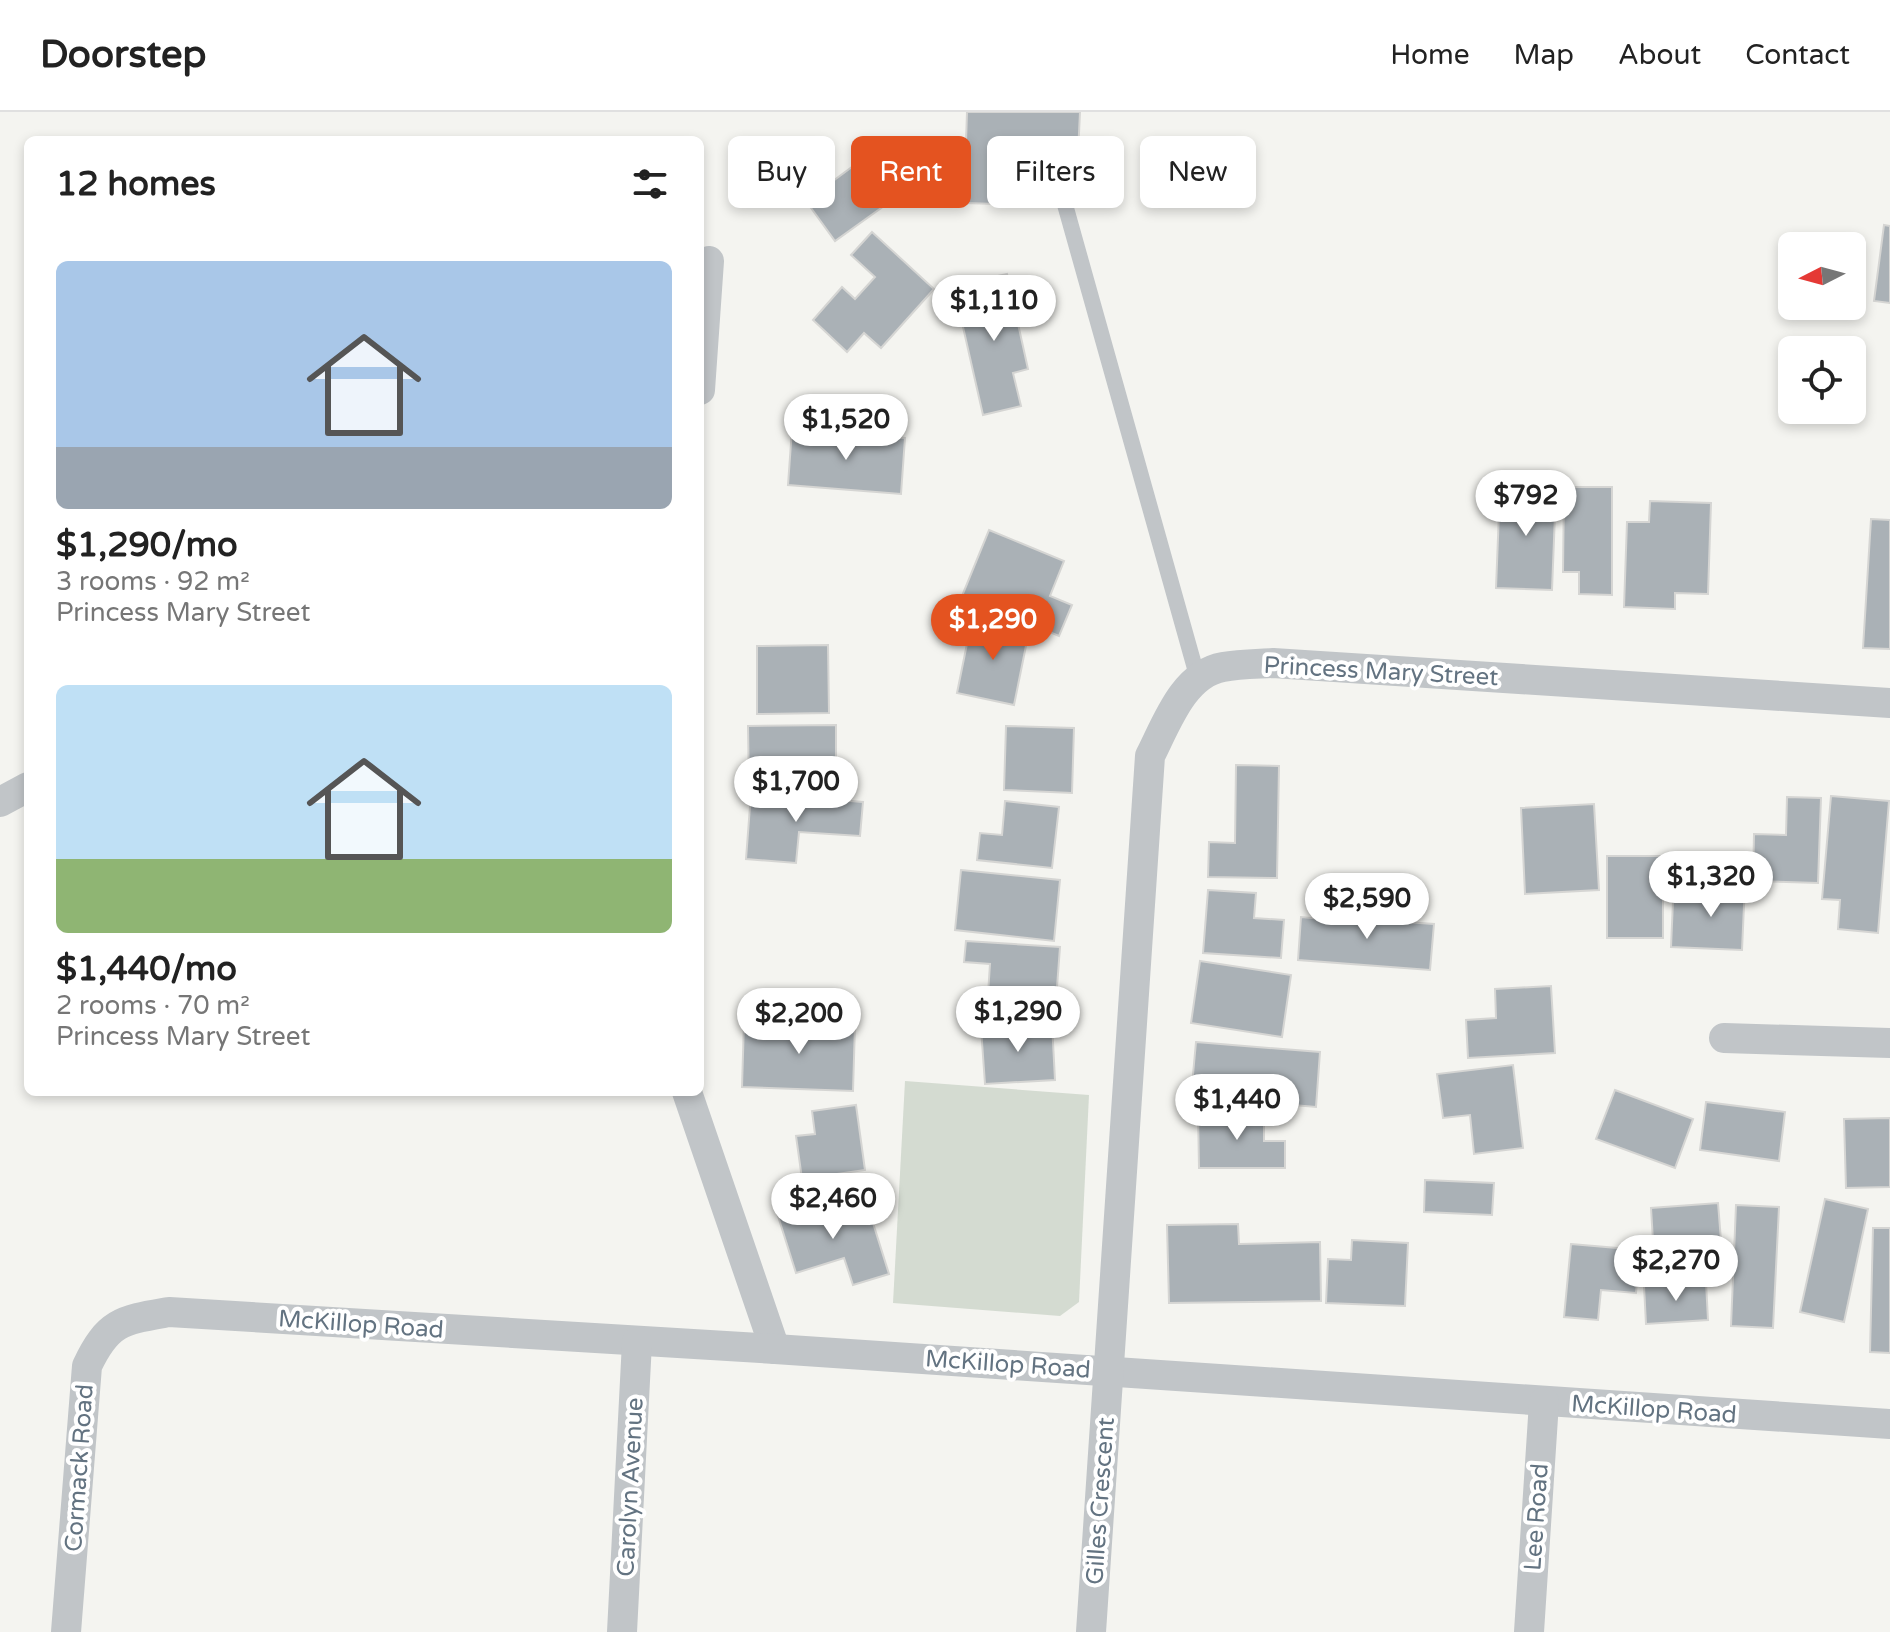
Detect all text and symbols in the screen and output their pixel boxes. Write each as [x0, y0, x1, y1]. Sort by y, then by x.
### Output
text: Doorstep [40, 32, 206, 78]
text: Home [1390, 38, 1470, 72]
text: Map [1514, 38, 1574, 72]
text: About [1618, 38, 1701, 72]
text: Contact [1745, 38, 1850, 72]
chip: Buy [728, 136, 835, 208]
chip: Rent [851, 136, 971, 208]
chip: Filters [987, 136, 1124, 208]
chip: New [1140, 136, 1256, 208]
icon: filters [628, 162, 672, 206]
text: 12 homes [56, 164, 216, 205]
north arrow [1778, 232, 1866, 320]
map controls [1778, 232, 1866, 424]
pin: $1,110 [929, 275, 1059, 343]
text: $1,110 [950, 285, 1038, 316]
icon: home [292, 313, 436, 457]
button: locate [1778, 336, 1866, 424]
pin: $1,520 [781, 394, 911, 462]
text: $1,520 [802, 404, 890, 435]
pin: $792 [1479, 470, 1573, 538]
text: $792 [1493, 480, 1559, 511]
text: $1,290/mo [56, 525, 238, 566]
text: 3 rooms · 92 m² [56, 566, 250, 597]
pin: $1,290 [928, 594, 1058, 662]
text: Princess Mary Street [56, 597, 310, 628]
text: $1,290 [949, 604, 1037, 635]
street label: Princess Mary Street [1263, 651, 1499, 692]
icon: home [292, 737, 436, 881]
pin: $1,700 [731, 756, 861, 824]
text: $1,700 [752, 766, 840, 797]
pin: $1,320 [1646, 851, 1776, 919]
text: $1,320 [1667, 861, 1755, 892]
pin: $2,590 [1302, 873, 1432, 941]
text: $2,590 [1323, 883, 1411, 914]
text: $1,440/mo [56, 949, 237, 990]
pin: $1,290 [953, 986, 1083, 1054]
pin: $2,200 [734, 988, 864, 1056]
text: 2 rooms · 70 m² [56, 990, 250, 1021]
text: $1,290 [974, 996, 1062, 1027]
text: $2,200 [755, 998, 843, 1029]
text: Princess Mary Street [56, 1021, 310, 1052]
pin: $1,440 [1172, 1074, 1302, 1142]
text: $1,440 [1193, 1084, 1281, 1115]
pin: $2,460 [768, 1173, 898, 1241]
text: $2,460 [789, 1183, 877, 1214]
pin: $2,270 [1611, 1235, 1741, 1303]
text: $2,270 [1632, 1245, 1720, 1276]
street label: McKillop Road [277, 1304, 445, 1345]
street label: McKillop Road [924, 1344, 1092, 1385]
street label: Cormack Road [59, 1383, 100, 1553]
street label: McKillop Road [1570, 1389, 1738, 1430]
street label: Carolyn Avenue [611, 1397, 650, 1577]
street label: Gilles Crescent [1080, 1416, 1121, 1586]
street label: Lee Road [1518, 1462, 1555, 1572]

